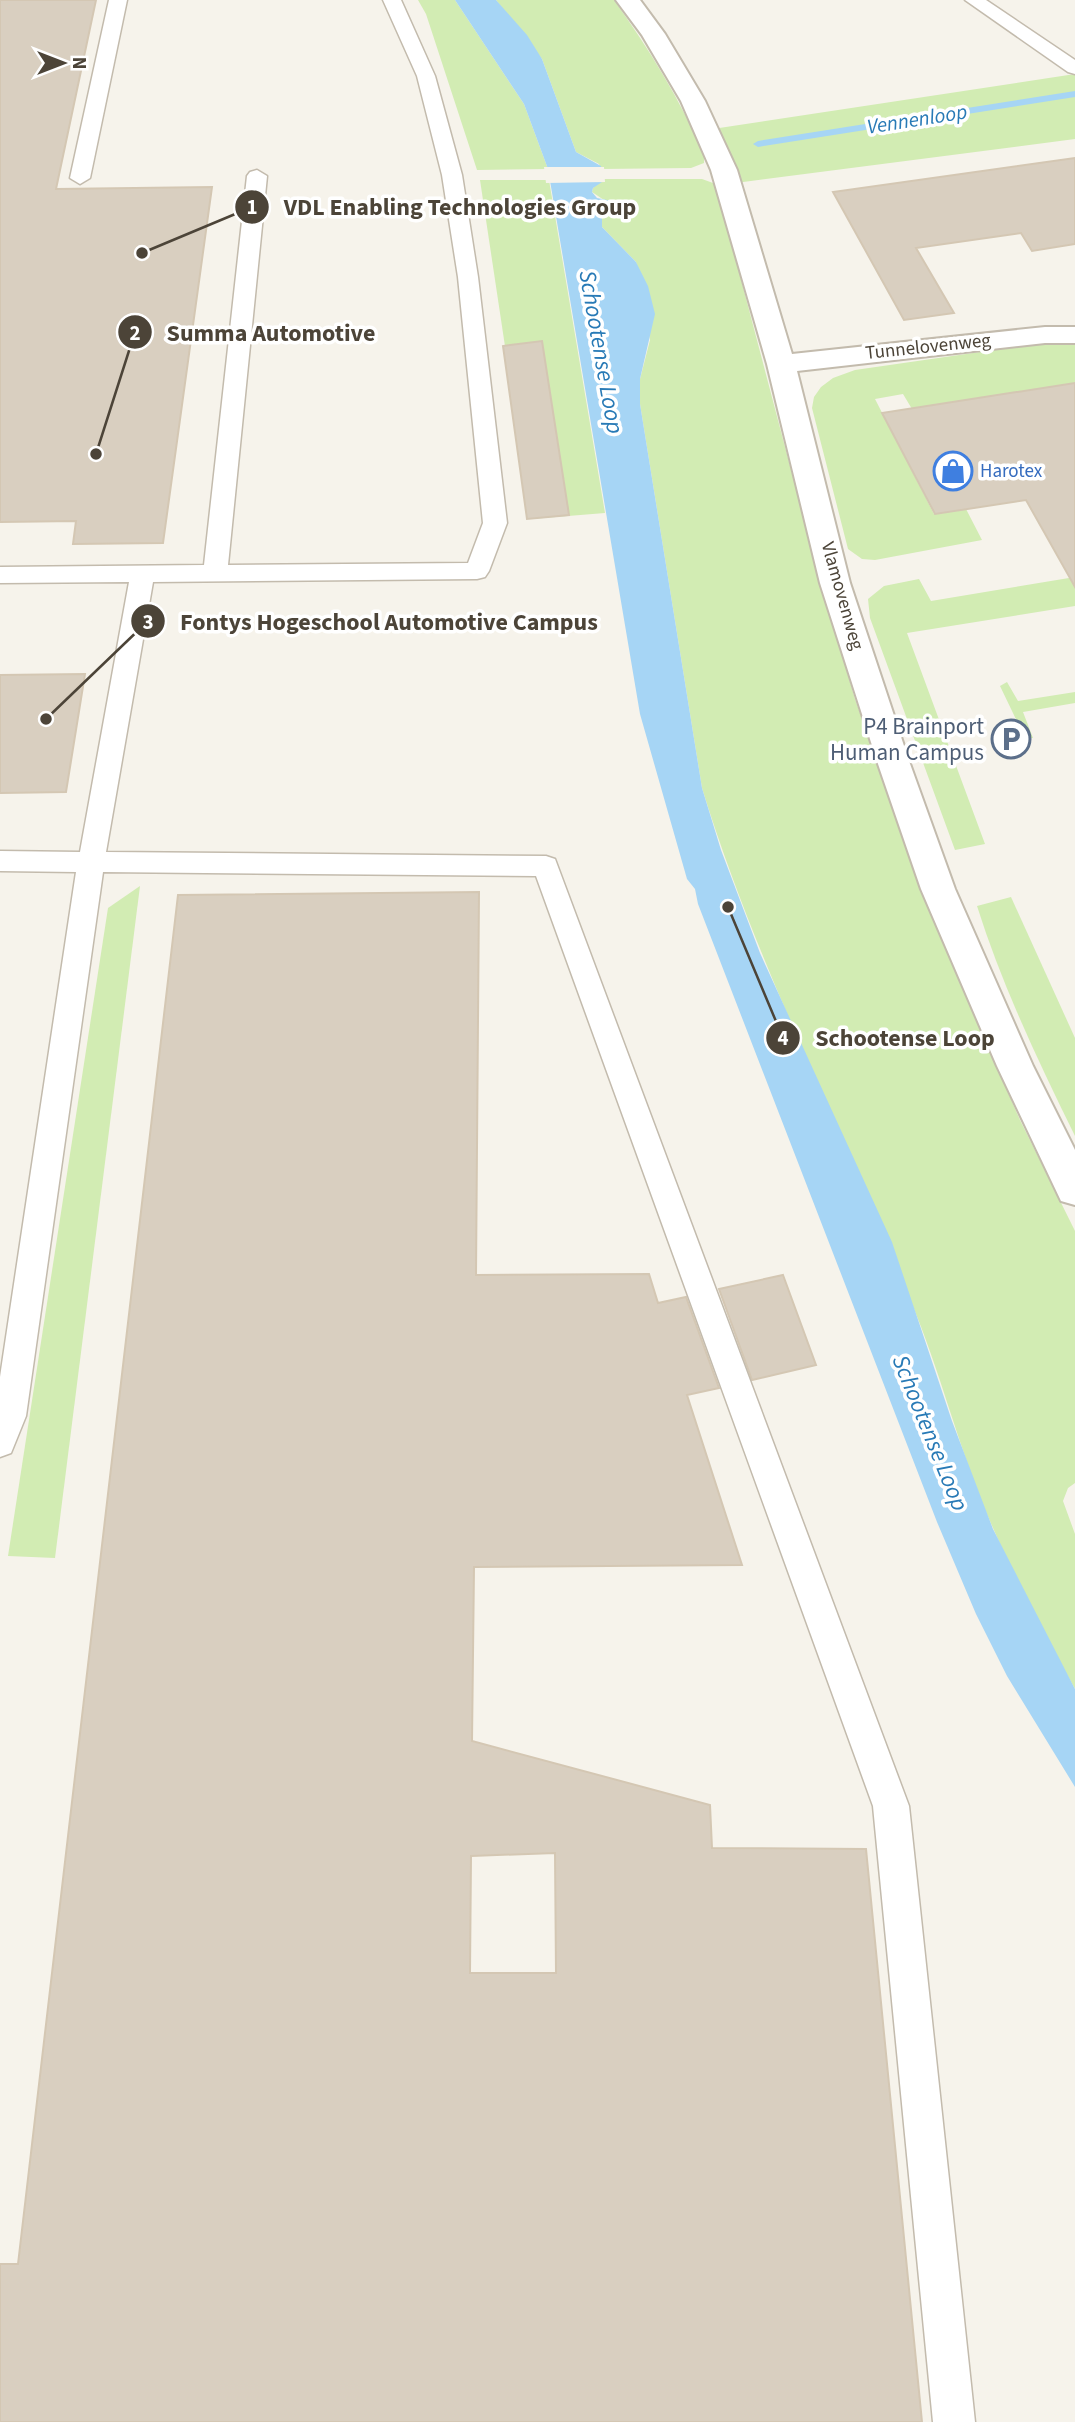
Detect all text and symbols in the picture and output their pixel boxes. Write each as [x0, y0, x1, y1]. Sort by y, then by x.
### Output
north arrow [28, 28, 98, 98]
text: N [65, 57, 92, 69]
water label: Vennenloop [865, 96, 969, 142]
callout: VDL Enabling Technologies Group [234, 184, 650, 229]
text: VDL Enabling Technologies Group [283, 190, 636, 225]
text: 1 [246, 192, 258, 222]
water label: Schootense Loop [569, 267, 633, 437]
callout: Summa Automotive [117, 310, 389, 355]
text: Summa Automotive [167, 316, 375, 351]
text: 2 [129, 318, 141, 348]
street label: Tunnelovenweg [864, 327, 992, 367]
shop icon: Harotex [932, 450, 974, 492]
place label: Harotex [980, 458, 1043, 485]
street label: Vlamovenweg [814, 539, 870, 654]
callout: Fontys Hogeschool Automotive Campus [131, 599, 611, 644]
text: Fontys Hogeschool Automotive Campus [180, 605, 598, 640]
text: 3 [142, 607, 154, 637]
place label: P4 Brainport Human Campus [830, 710, 984, 769]
parking icon: P4 Brainport Human Campus [990, 718, 1032, 760]
callout: Schootense Loop [766, 1016, 1008, 1061]
text: Schootense Loop [815, 1021, 995, 1056]
text: 4 [777, 1023, 789, 1053]
water label: Schootense Loop [883, 1350, 977, 1516]

